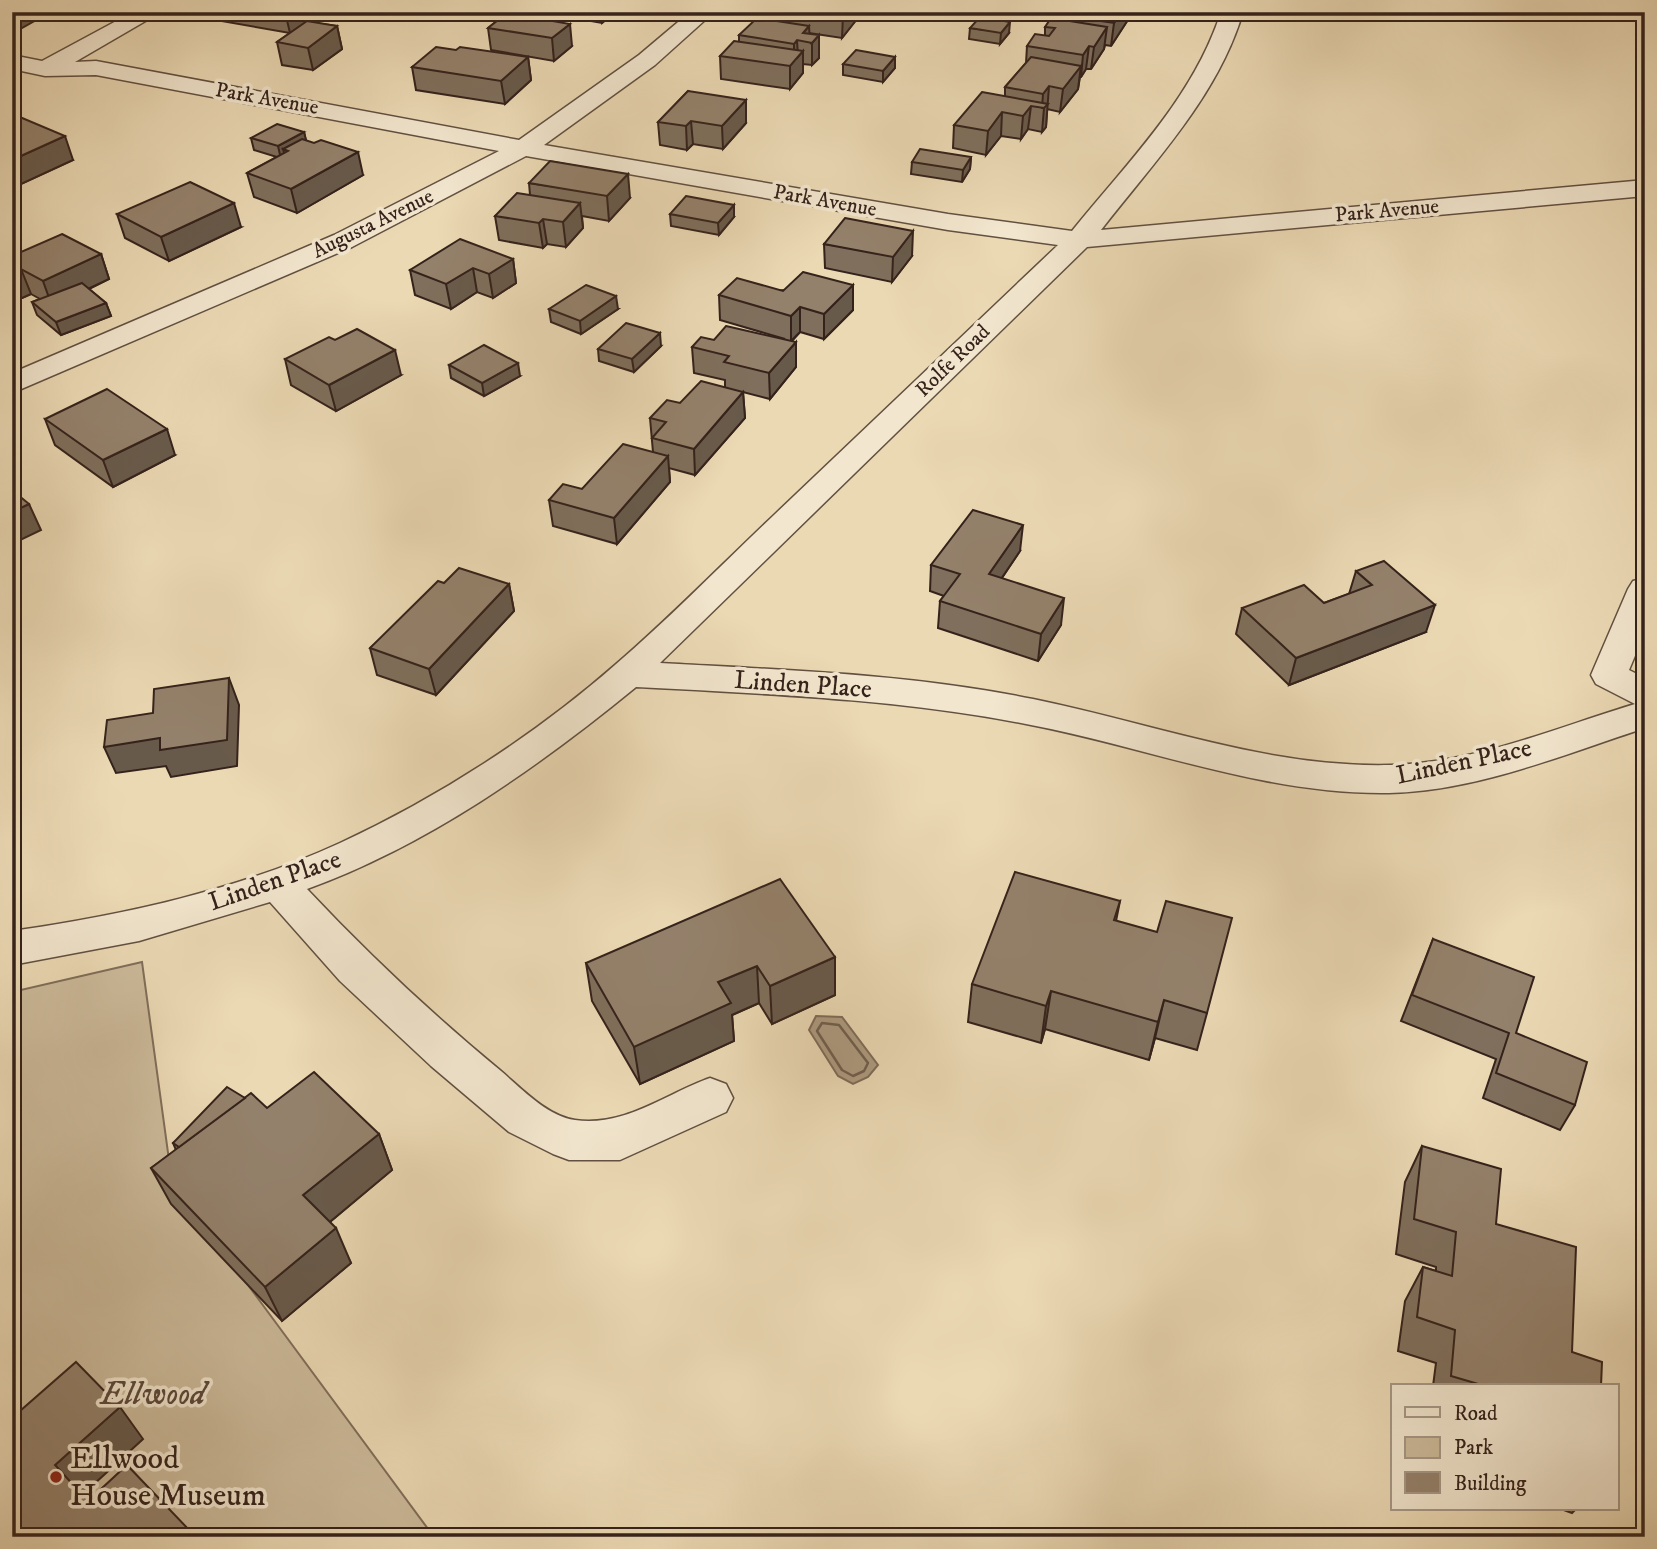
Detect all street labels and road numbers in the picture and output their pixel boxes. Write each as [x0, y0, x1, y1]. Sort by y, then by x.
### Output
street label: Park Avenue [213, 77, 321, 121]
street label: Park Avenue [771, 179, 879, 223]
street label: Augusta Avenue [308, 183, 438, 265]
street label: Park Avenue [1334, 193, 1440, 228]
street label: Rolfe Road [910, 319, 996, 403]
street label: Linden Place [733, 664, 873, 706]
street label: Linden Place [1393, 732, 1535, 792]
street label: Linden Place [205, 843, 345, 919]

